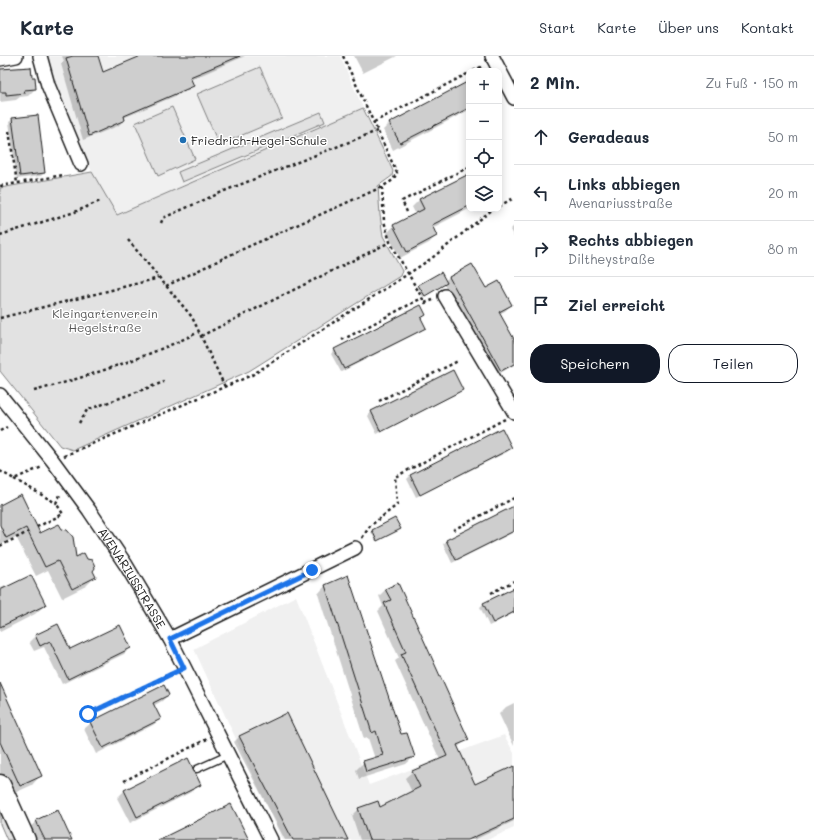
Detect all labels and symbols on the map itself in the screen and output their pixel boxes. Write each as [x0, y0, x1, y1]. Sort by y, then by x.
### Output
place label: Friedrich-Hegel-Schule [191, 132, 327, 148]
marker: Friedrich-Hegel-Schule [178, 135, 188, 145]
park label: Kleingartenverein Hegelstraße [52, 305, 158, 335]
street label: AVENARIUSSTRASSE [95, 524, 170, 631]
route end [303, 561, 321, 579]
route start [79, 705, 97, 723]

